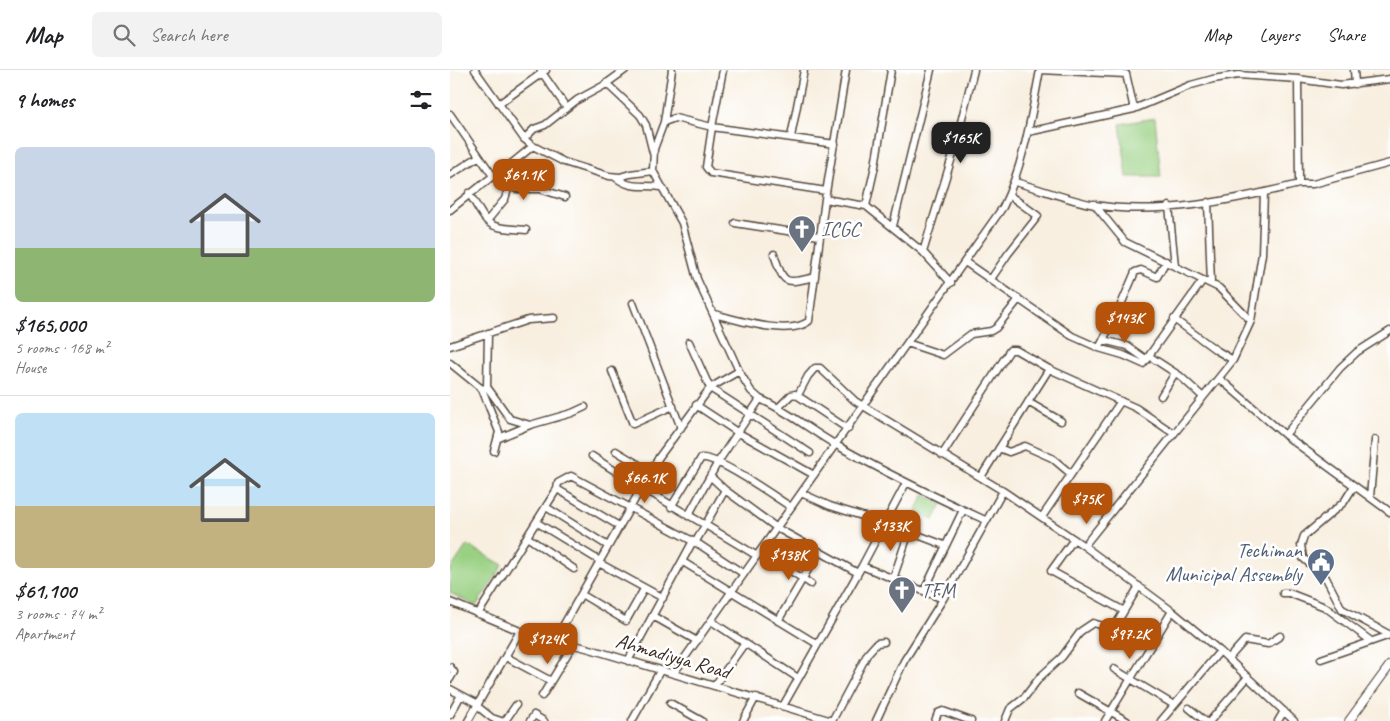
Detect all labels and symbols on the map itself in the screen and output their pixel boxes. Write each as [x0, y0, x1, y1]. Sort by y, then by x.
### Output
pin: $165K [926, 122, 996, 164]
pin: $61.1K [483, 158, 565, 201]
church icon: ICGC [787, 214, 817, 253]
place label: ICGC [821, 216, 863, 242]
pin: $143K [1090, 302, 1160, 344]
pin: $66.1K [604, 462, 686, 504]
pin: $75K [1057, 482, 1117, 525]
pin: $133K [856, 510, 926, 552]
place label: Techiman Municipal Assembly [1166, 537, 1304, 587]
pin: $138K [754, 538, 824, 581]
public building icon: Techiman Municipal Assembly [1306, 547, 1336, 586]
church icon: TFM [887, 575, 917, 614]
place label: TFM [921, 577, 956, 603]
pin: $97.2K [1089, 618, 1171, 660]
pin: $124K [513, 622, 583, 665]
street label: Ahmadiyya Road [613, 627, 736, 685]

